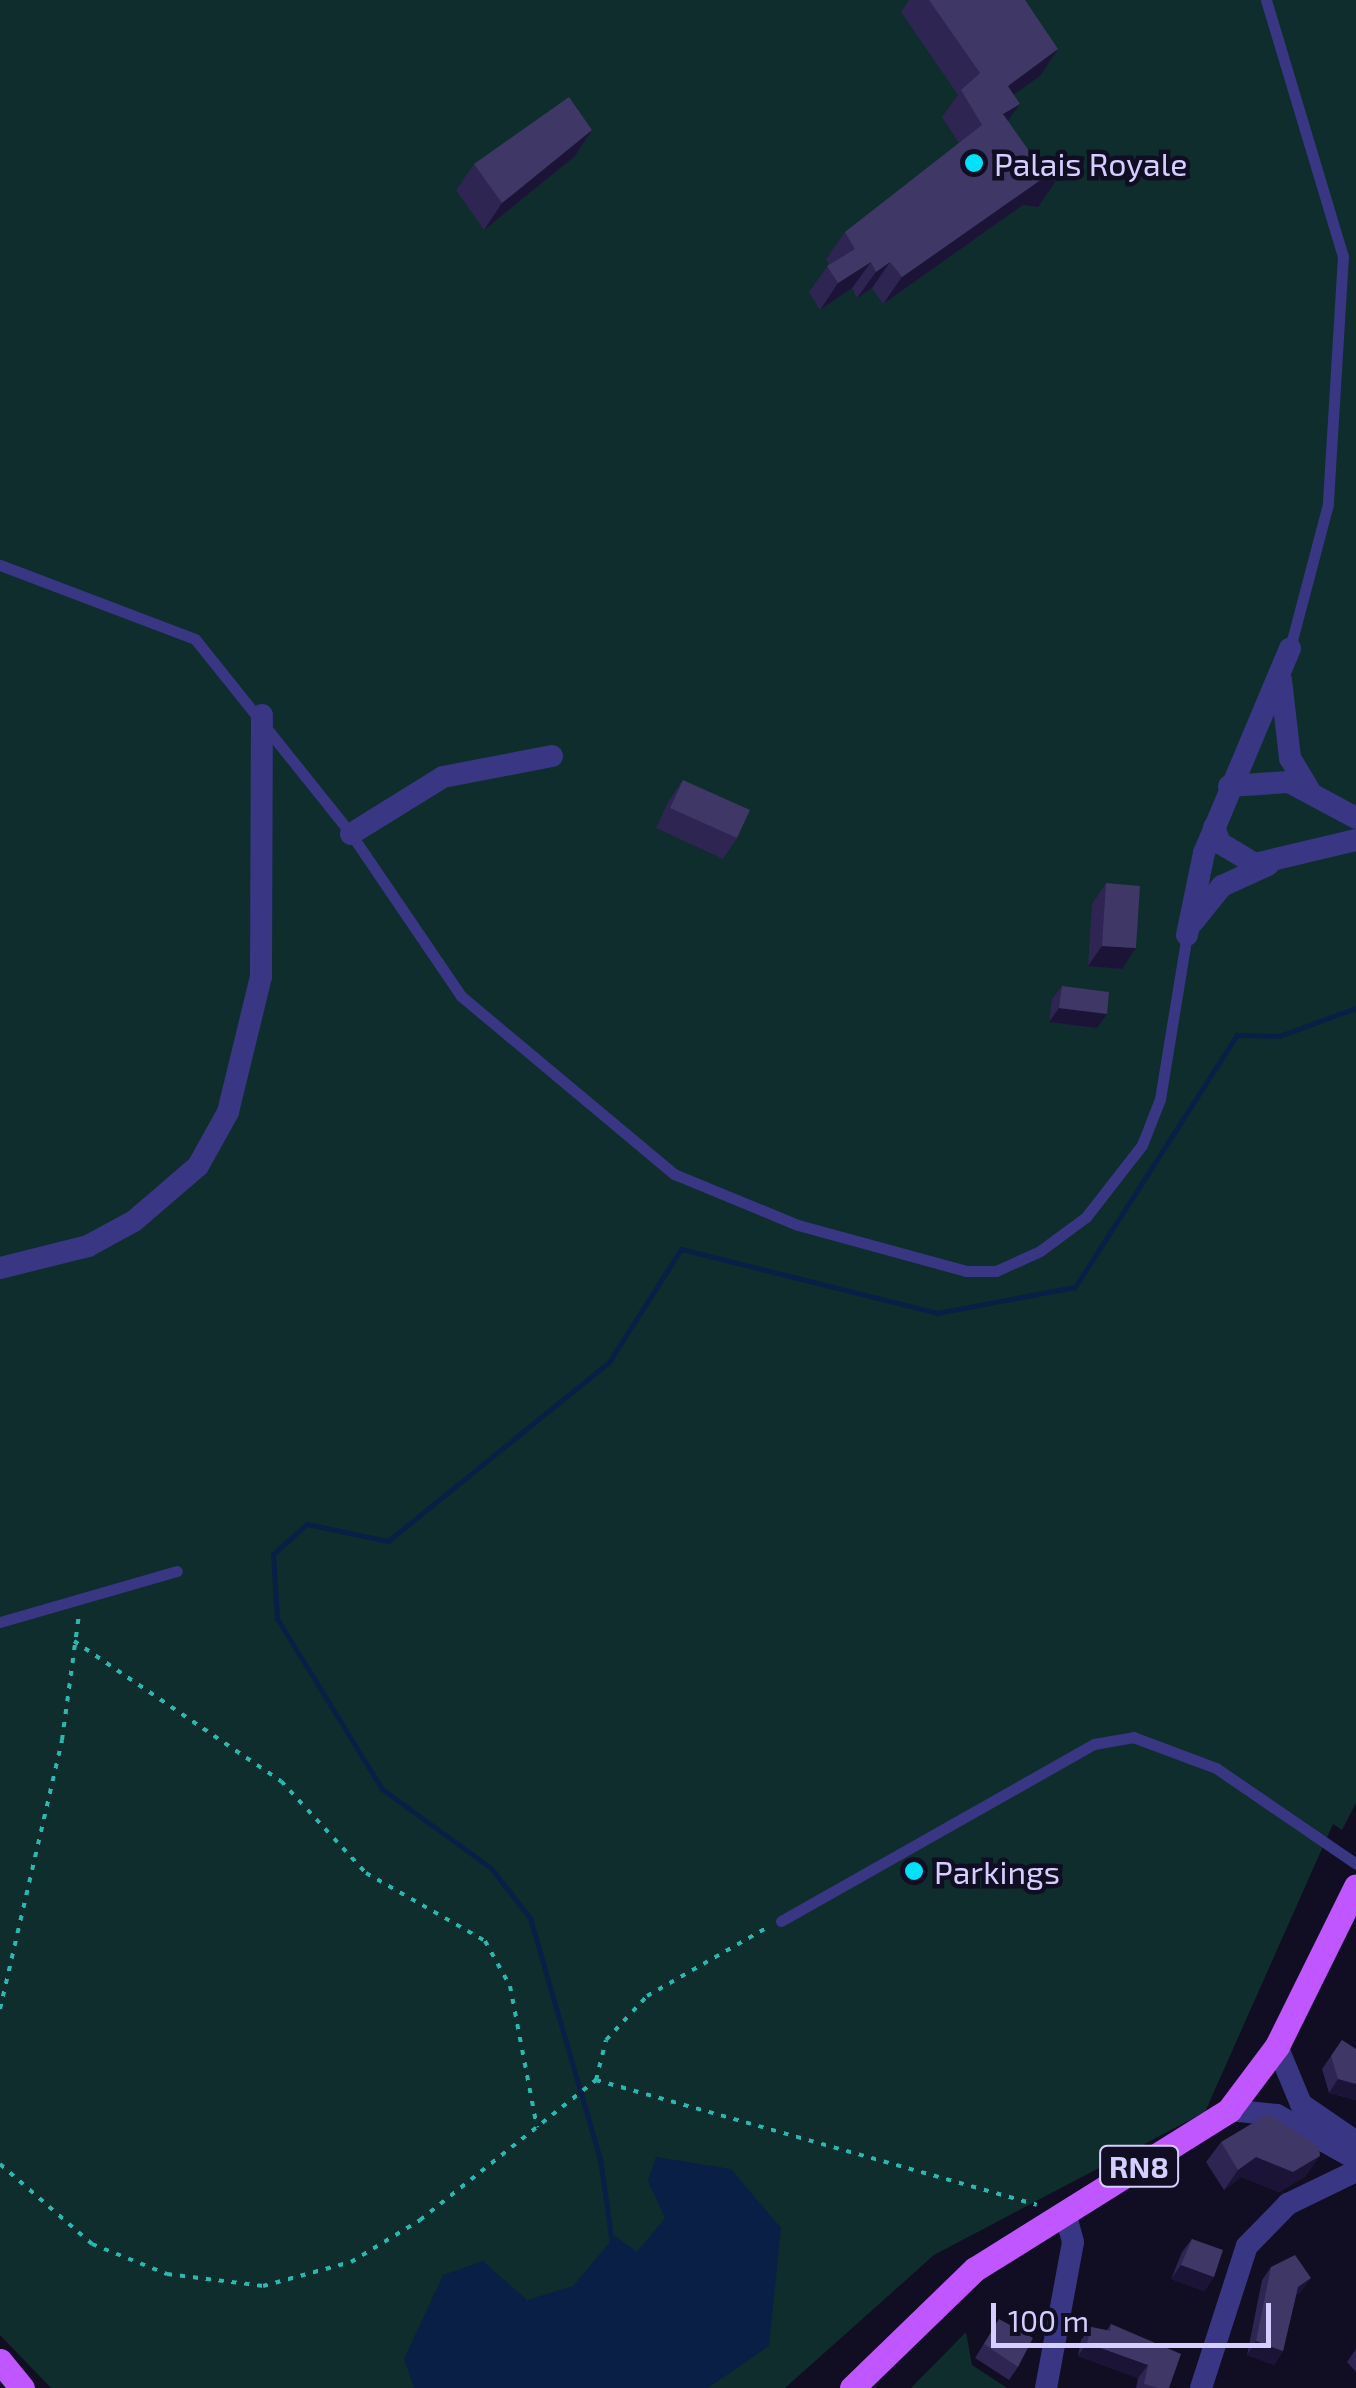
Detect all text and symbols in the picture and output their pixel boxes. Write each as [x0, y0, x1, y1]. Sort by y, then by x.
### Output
place label: Palais Royale [994, 144, 1187, 182]
marker: Palais Royale [963, 152, 985, 174]
place label: Parkings [934, 1852, 1060, 1890]
marker: Parkings [903, 1860, 925, 1882]
road number: RN8 [1099, 2141, 1179, 2191]
scale bar [996, 2283, 1276, 2345]
text: 100 m [1008, 2302, 1089, 2338]

